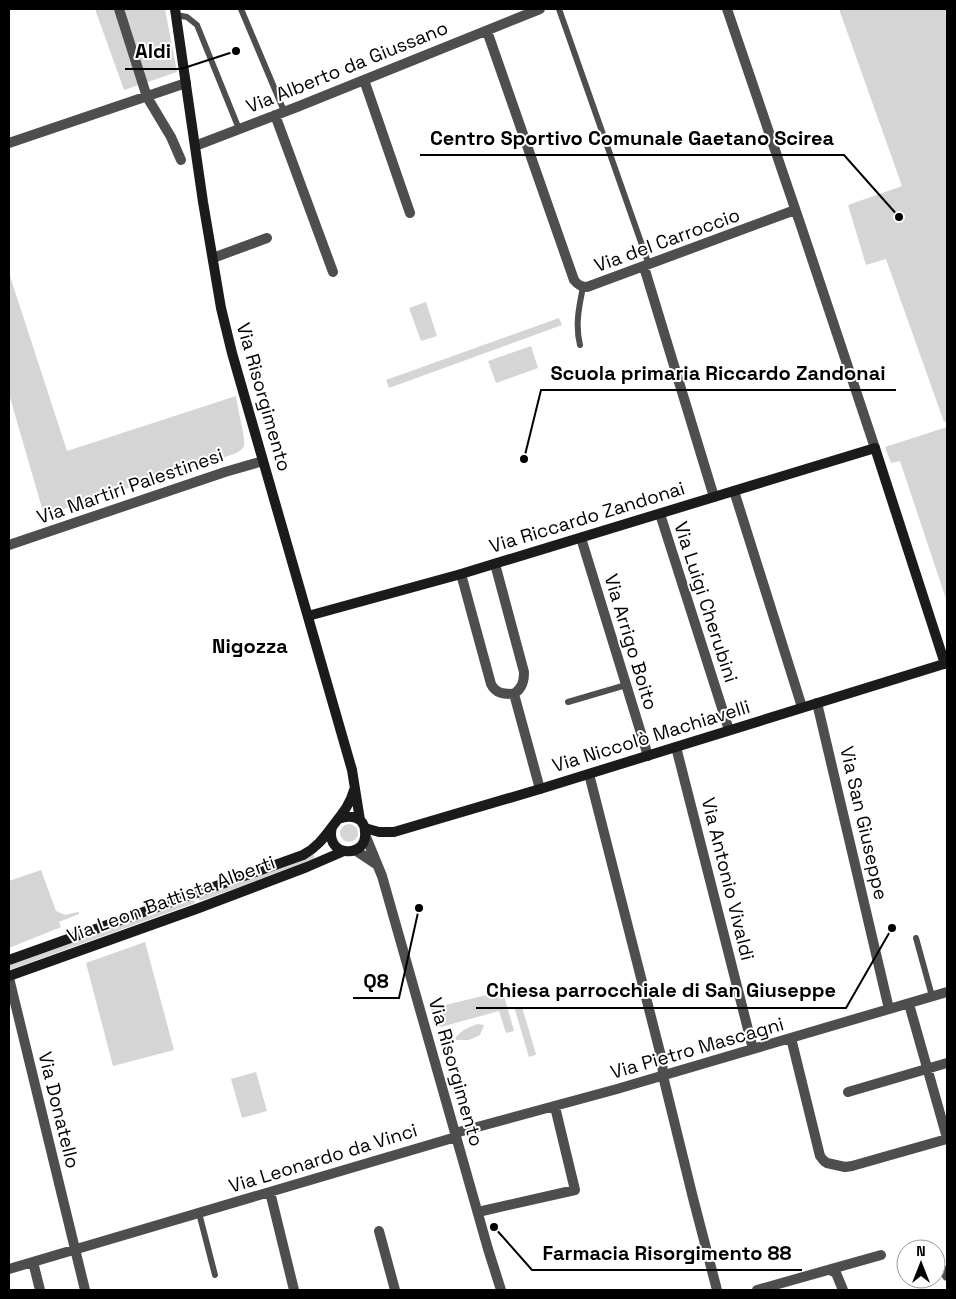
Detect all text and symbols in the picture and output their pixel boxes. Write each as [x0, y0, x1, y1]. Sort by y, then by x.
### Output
street label: Via Alberto da Giussano [242, 15, 452, 119]
callout: Aldi [125, 34, 181, 69]
text: Aldi [135, 38, 171, 64]
callout: Centro Sportivo Comunale Gaetano Scirea [420, 120, 844, 155]
text: Centro Sportivo Comunale Gaetano Scirea [430, 125, 834, 151]
street label: Via del Carroccio [591, 202, 743, 278]
street label: Via Risorgimento [231, 320, 297, 474]
callout: Scuola primaria Riccardo Zandonai [541, 355, 896, 390]
text: Scuola primaria Riccardo Zandonai [550, 360, 886, 386]
street label: Via Martiri Palestinesi [33, 442, 227, 530]
street label: Via Riccardo Zandonai [486, 475, 688, 559]
street label: Via Luigi Cherubini [668, 518, 744, 686]
street label: Via Arrigo Boito [598, 571, 664, 713]
district label: Nigozza [212, 633, 288, 659]
street label: Via Niccolò Machiavelli [549, 694, 753, 778]
street label: Via San Giuseppe [834, 744, 894, 902]
street label: Via Antonio Vivaldi [696, 795, 760, 963]
street label: Via Leon Battista Alberti [63, 850, 279, 948]
callout: Q8 [353, 963, 399, 998]
text: Q8 [363, 968, 389, 994]
callout: Chiesa parrocchiale di San Giuseppe [476, 973, 846, 1008]
text: Chiesa parrocchiale di San Giuseppe [486, 977, 836, 1003]
street label: Via Risorgimento [423, 995, 489, 1149]
street label: Via Pietro Mascagni [607, 1011, 787, 1085]
street label: Via Donatello [32, 1049, 86, 1171]
street label: Via Leonardo da Vinci [226, 1117, 420, 1199]
callout: Farmacia Risorgimento 88 [532, 1235, 802, 1270]
north arrow [896, 1239, 946, 1289]
text: Farmacia Risorgimento 88 [542, 1240, 792, 1266]
text: N [916, 1242, 926, 1260]

